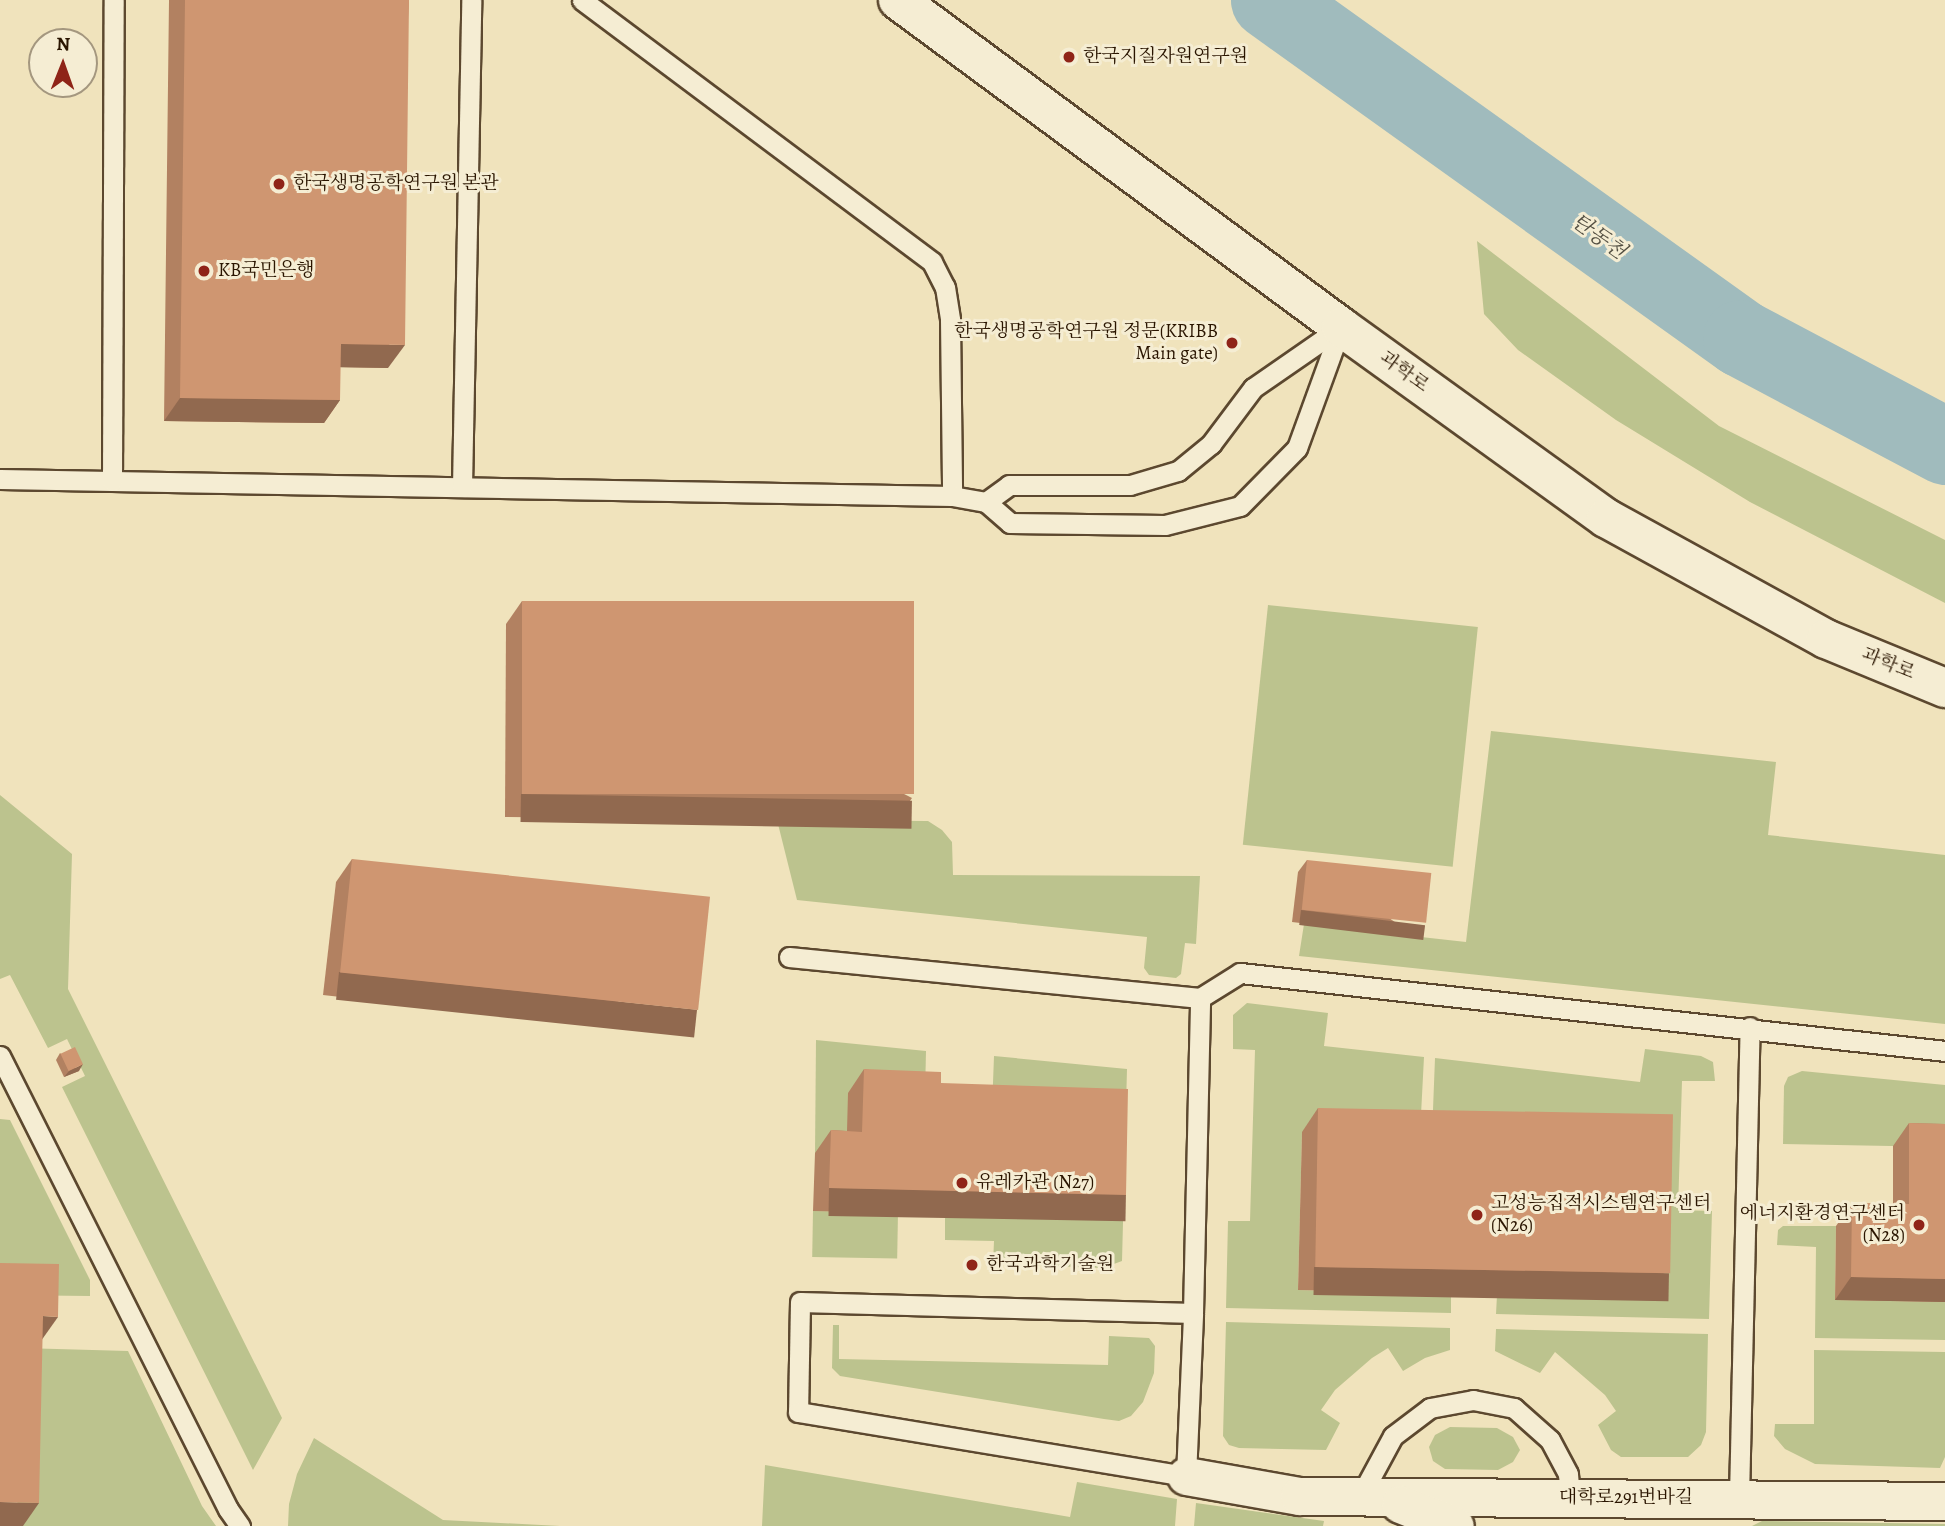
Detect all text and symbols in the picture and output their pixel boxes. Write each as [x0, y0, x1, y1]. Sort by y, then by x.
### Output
north arrow [28, 28, 98, 98]
text: N [56, 31, 70, 57]
place label: 한국지질자원연구원 [1083, 46, 1248, 68]
marker: 한국지질자원연구원 [1061, 49, 1077, 65]
place label: 한국생명공학연구원 본관 [293, 173, 499, 195]
marker: 한국생명공학연구원 본관 [271, 176, 287, 192]
water label: 탄동천 [1567, 208, 1631, 264]
place label: KB국민은행 [218, 260, 315, 282]
marker: KB국민은행 [196, 263, 212, 279]
place label: 한국생명공학연구원 정문(KRIBB Main gate) [954, 321, 1218, 365]
marker: 한국생명공학연구원 정문(KRIBB Main gate) [1224, 335, 1240, 351]
street label: 과학로 [1375, 347, 1433, 397]
street label: 과학로 [1858, 643, 1918, 685]
place label: 유레카관 (N27) [976, 1172, 1094, 1194]
marker: 유레카관 (N27) [954, 1175, 970, 1191]
place label: 고성능집적시스템연구센터 (N26) [1491, 1193, 1711, 1237]
place label: 에너지환경연구센터 (N28) [1740, 1203, 1905, 1247]
marker: 고성능집적시스템연구센터 (N26) [1469, 1207, 1485, 1223]
marker: 에너지환경연구센터 (N28) [1911, 1217, 1927, 1233]
place label: 한국과학기술원 [986, 1254, 1114, 1276]
marker: 한국과학기술원 [964, 1257, 980, 1273]
street label: 대학로291번바길 [1559, 1487, 1693, 1509]

